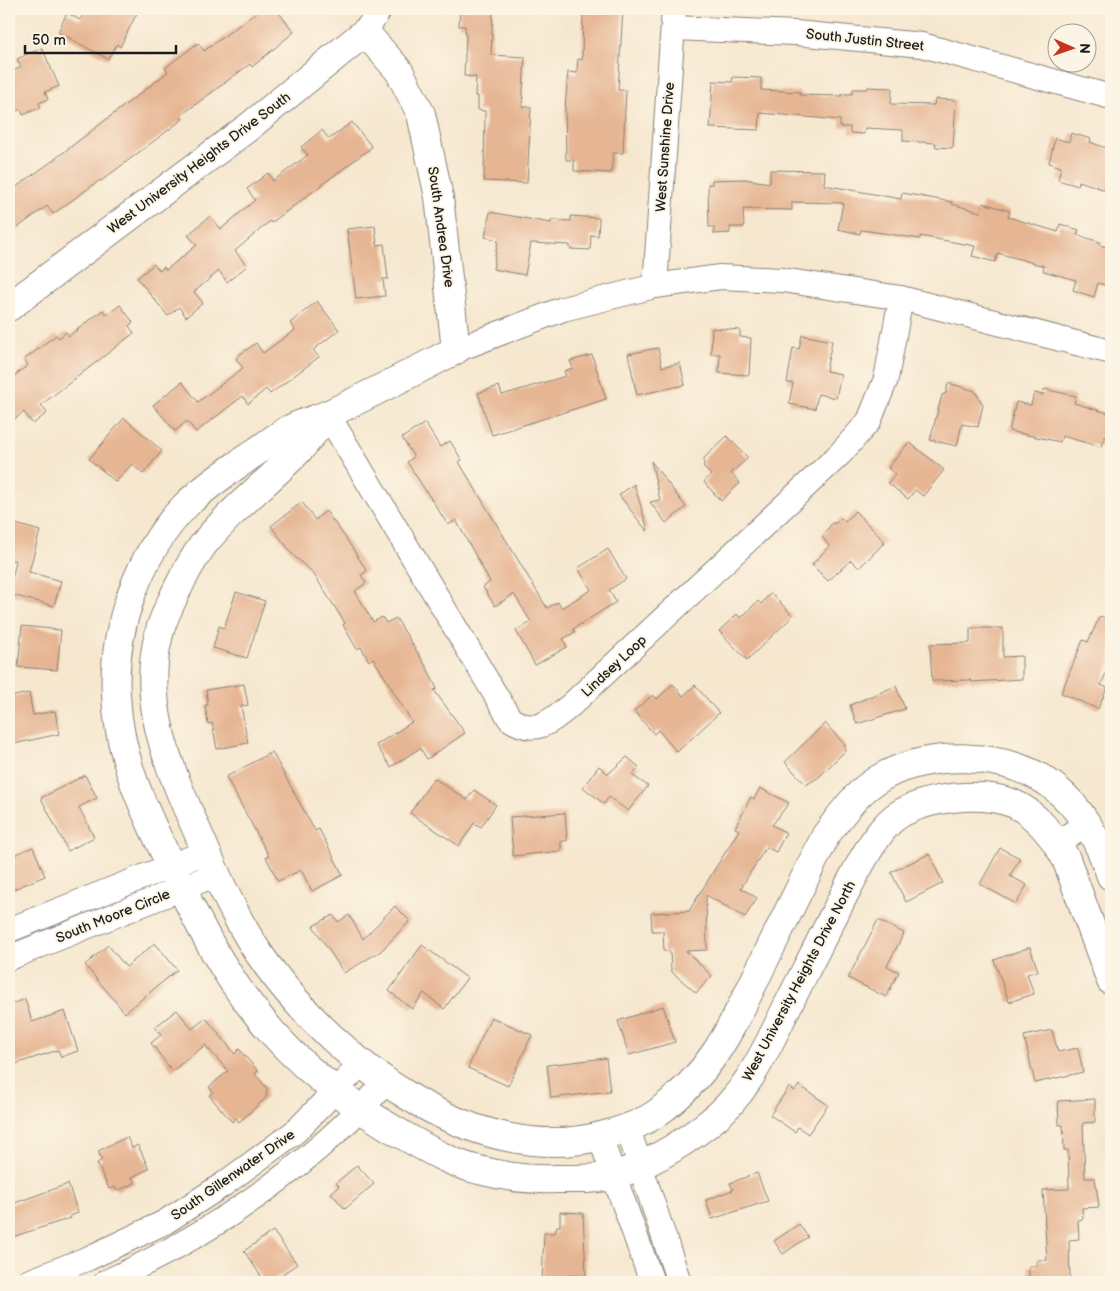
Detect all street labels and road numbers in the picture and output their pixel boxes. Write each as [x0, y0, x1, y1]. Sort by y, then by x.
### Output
street label: South Justin Street [805, 25, 926, 55]
street label: West Sunshine Drive [652, 82, 678, 212]
street label: West University Heights Drive South [104, 88, 294, 237]
street label: South Andrea Drive [424, 165, 458, 289]
street label: Lindsey Loop [578, 631, 650, 701]
street label: West University Heights Drive North [739, 878, 859, 1084]
street label: South Moore Circle [53, 885, 173, 947]
street label: South Gillenwater Drive [168, 1126, 298, 1224]

